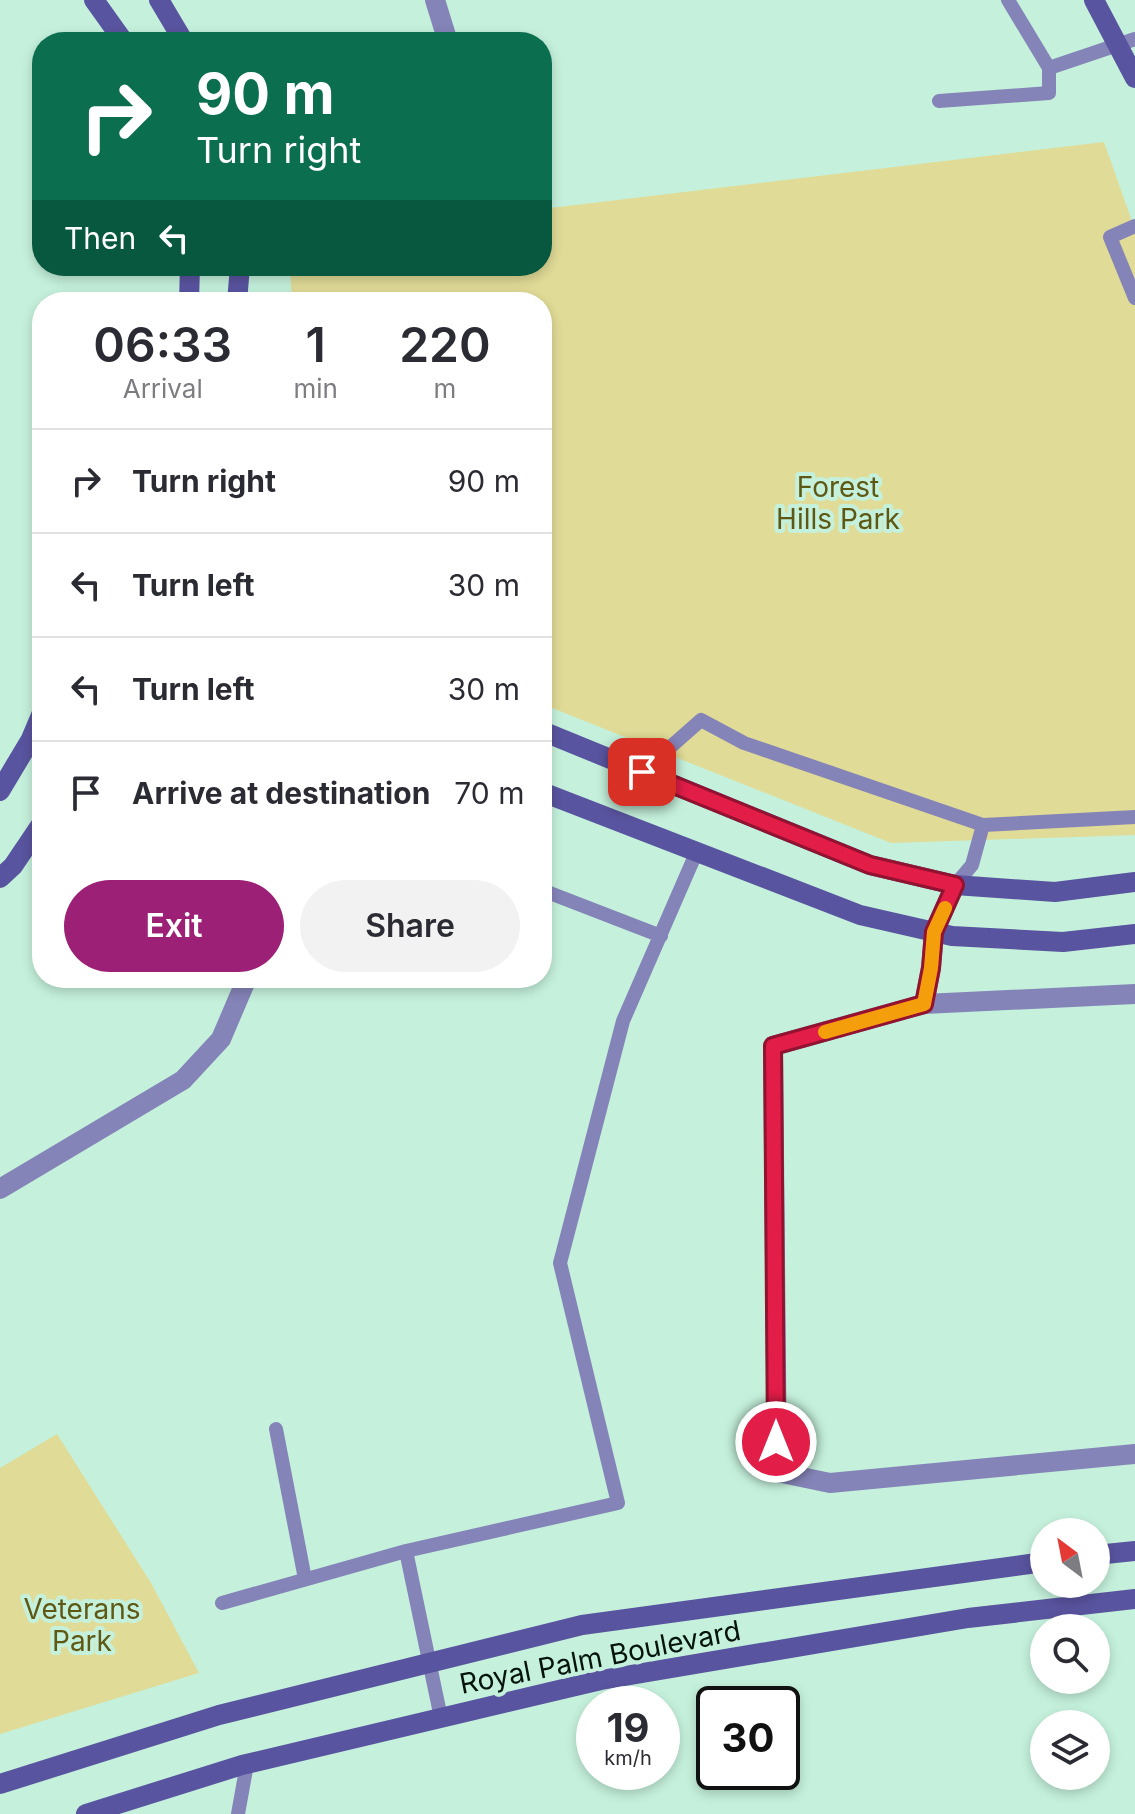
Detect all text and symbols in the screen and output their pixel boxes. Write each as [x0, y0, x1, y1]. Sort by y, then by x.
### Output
text: 90 m [196, 60, 335, 128]
icon: right [64, 64, 168, 168]
text: Turn right [196, 128, 361, 172]
icon: left [152, 216, 196, 260]
text: Then [64, 220, 136, 256]
text: 06:33 [93, 315, 232, 374]
text: 1 [305, 315, 326, 374]
text: 220 [399, 315, 491, 374]
text: Arrival [123, 373, 203, 404]
text: min [293, 373, 338, 404]
text: m [434, 373, 456, 404]
icon: right [64, 459, 108, 503]
text: Turn right [132, 463, 276, 499]
text: 90 m [448, 463, 520, 499]
park label: Forest Hills Park [776, 470, 900, 536]
icon: left [64, 563, 108, 607]
text: Turn left [132, 567, 254, 603]
text: 30 m [448, 567, 520, 603]
icon: left [64, 667, 108, 711]
text: Turn left [132, 671, 254, 707]
text: 30 m [448, 671, 520, 707]
pin [608, 738, 676, 806]
icon: arrive [620, 750, 664, 794]
icon: arrive [64, 771, 108, 815]
text: Arrive at destination [132, 775, 430, 811]
text: 70 m [454, 775, 524, 811]
button: Exit [64, 880, 284, 972]
button: Share [300, 880, 520, 972]
position arrow [734, 1400, 818, 1484]
north arrow [1030, 1518, 1110, 1598]
map controls [1030, 1518, 1110, 1790]
park label: Veterans Park [23, 1592, 141, 1658]
street label: Royal Palm Boulevard [457, 1613, 743, 1701]
button: search [1030, 1614, 1110, 1694]
speed limit sign: 30 [696, 1686, 800, 1790]
text: 19 [606, 1703, 650, 1752]
button: layers [1030, 1710, 1110, 1790]
text: km/h [604, 1746, 652, 1770]

